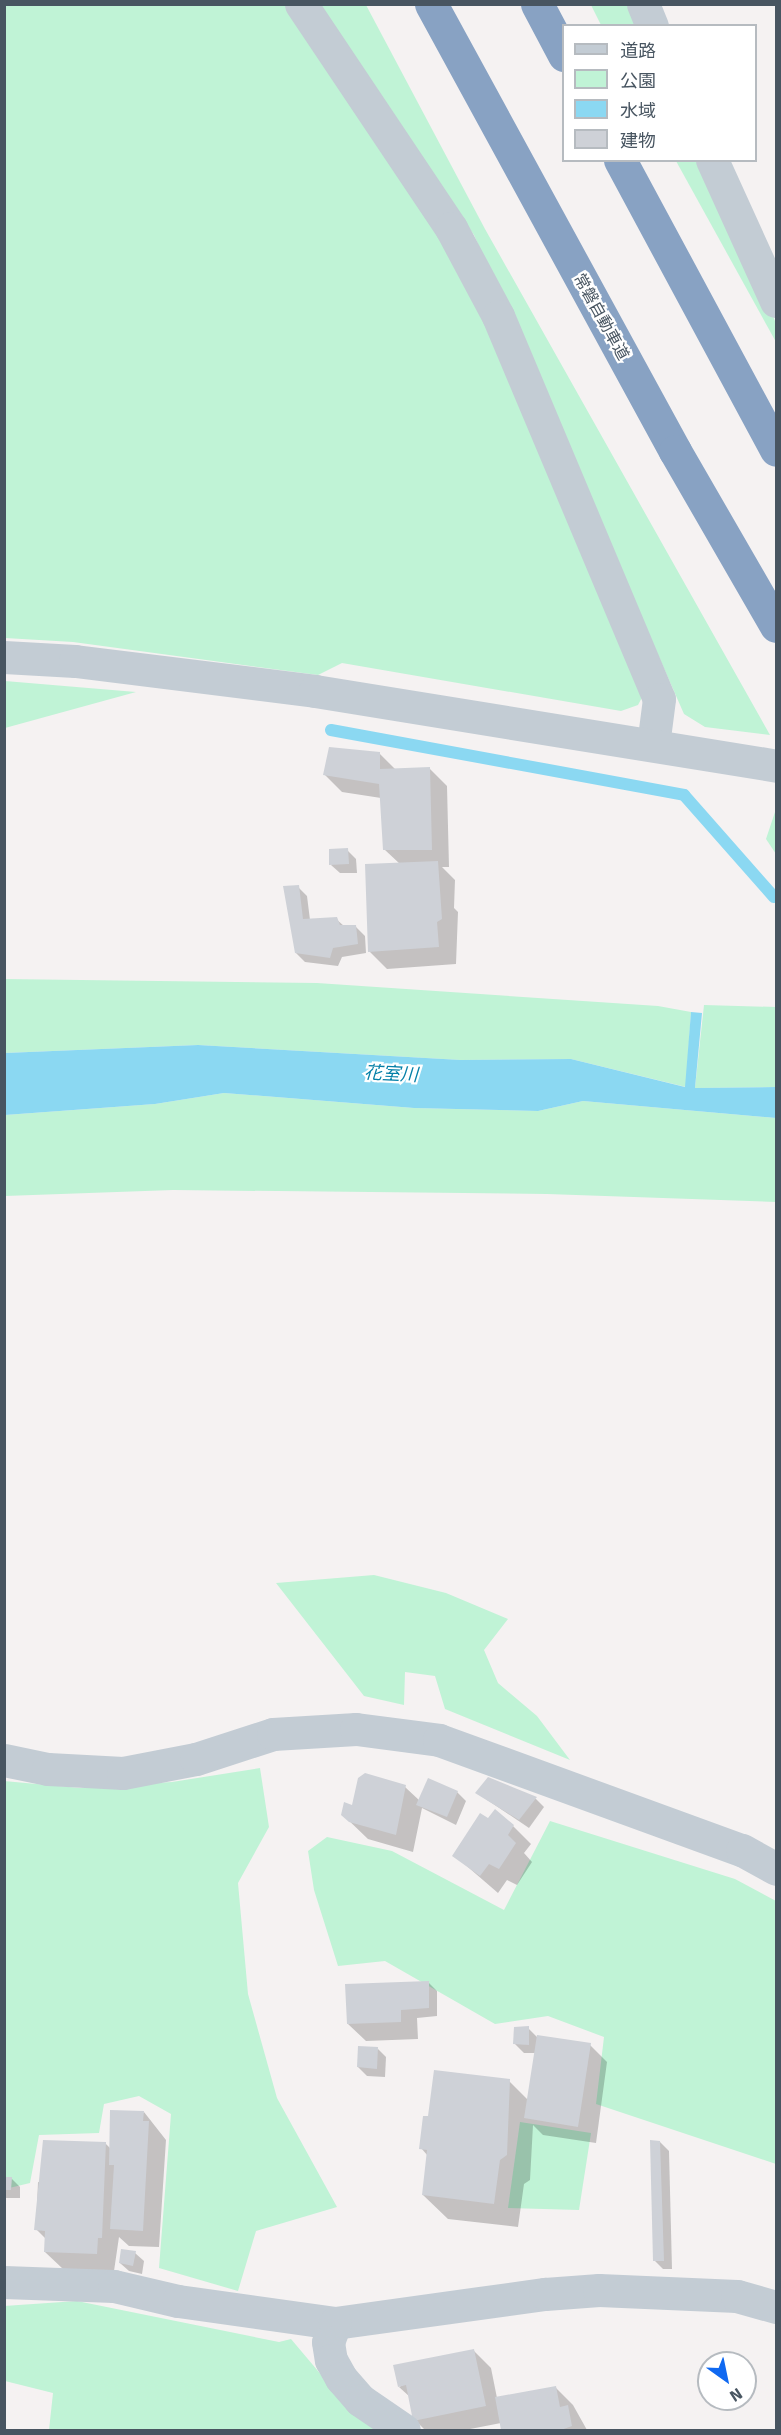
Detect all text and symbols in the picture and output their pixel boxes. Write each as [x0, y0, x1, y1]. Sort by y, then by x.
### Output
legend [562, 24, 757, 162]
text: 道路 [620, 40, 656, 62]
text: 公園 [620, 70, 656, 92]
text: 水域 [620, 100, 656, 122]
text: 建物 [620, 130, 656, 152]
street label: 常磐自動車道 [569, 270, 633, 364]
water label: 花室川 [363, 1062, 419, 1086]
north arrow [697, 2351, 757, 2411]
text: N [726, 2383, 746, 2406]

